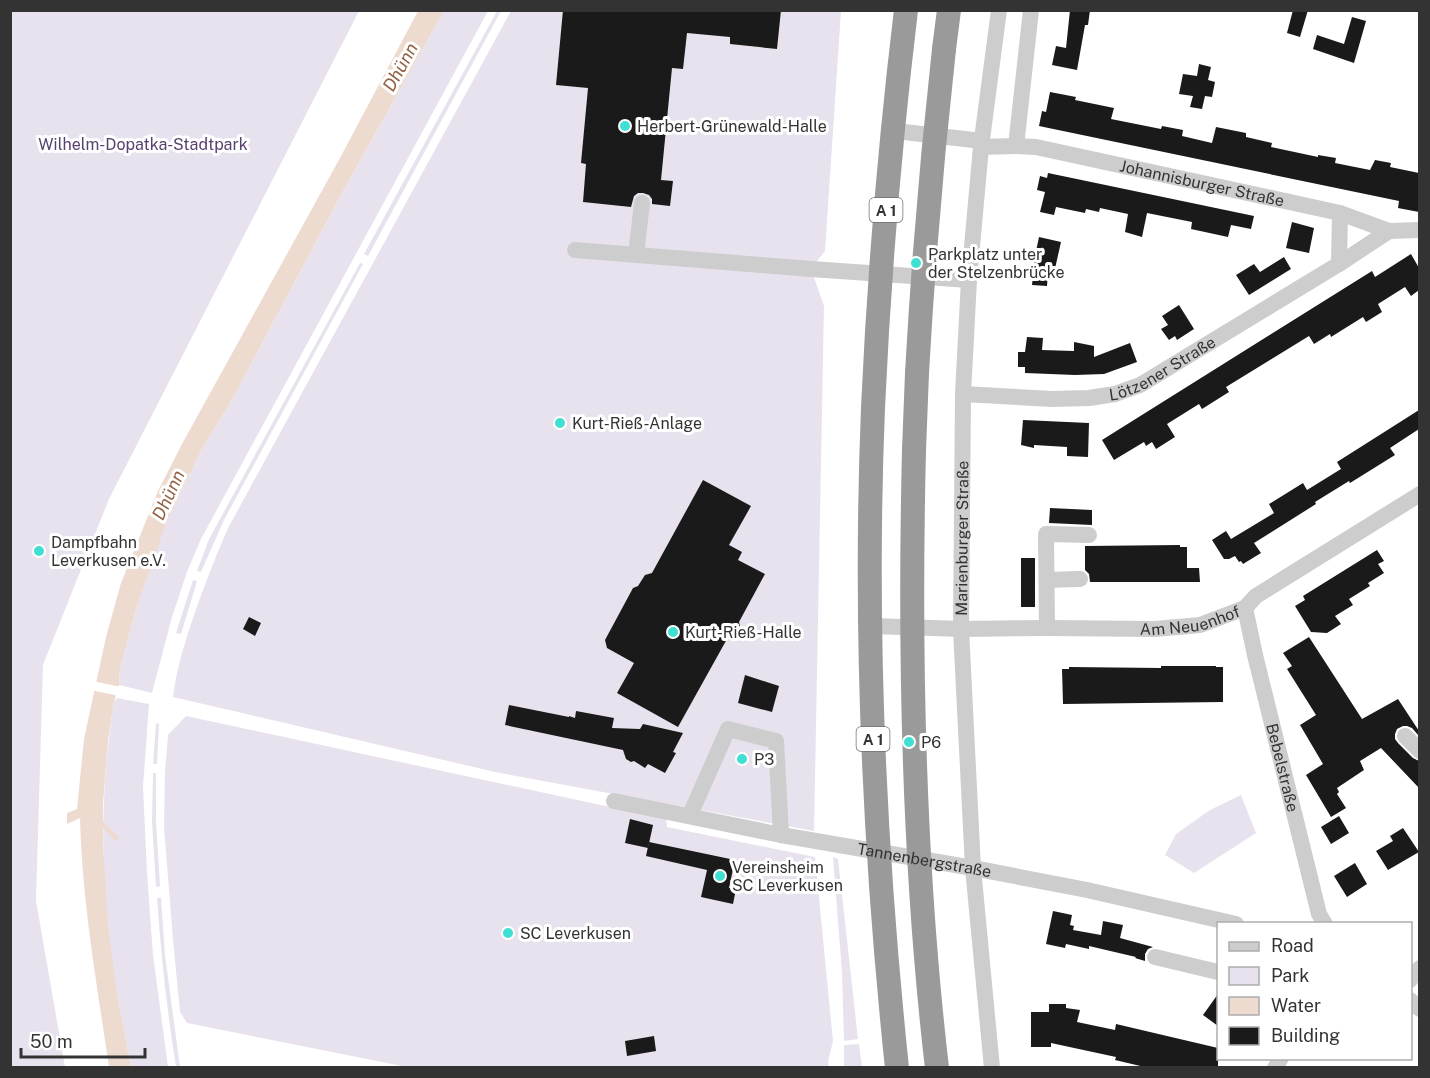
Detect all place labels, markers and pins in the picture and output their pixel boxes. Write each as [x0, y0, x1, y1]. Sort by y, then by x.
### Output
place label: Herbert-Grünewald-Halle [637, 117, 827, 136]
marker: Herbert-Grünewald-Halle [618, 119, 632, 133]
place label: Parkplatz unter der Stelzenbrücke [928, 245, 1064, 282]
marker: Parkplatz unter der Stelzenbrücke [909, 256, 923, 270]
place label: Kurt-Rieß-Anlage [572, 414, 702, 433]
marker: Kurt-Rieß-Anlage [553, 416, 567, 430]
place label: Dampfbahn Leverkusen e.V. [51, 533, 166, 570]
marker: Dampfbahn Leverkusen e.V. [32, 544, 46, 558]
place label: Kurt-Rieß-Halle [685, 623, 802, 642]
marker: Kurt-Rieß-Halle [666, 625, 680, 639]
place label: P6 [921, 733, 941, 752]
marker: P6 [902, 735, 916, 749]
place label: P3 [754, 750, 774, 769]
marker: P3 [735, 752, 749, 766]
place label: Vereinsheim SC Leverkusen [732, 858, 843, 895]
marker: Vereinsheim SC Leverkusen [713, 869, 727, 883]
place label: SC Leverkusen [520, 924, 631, 943]
marker: SC Leverkusen [501, 926, 515, 940]

